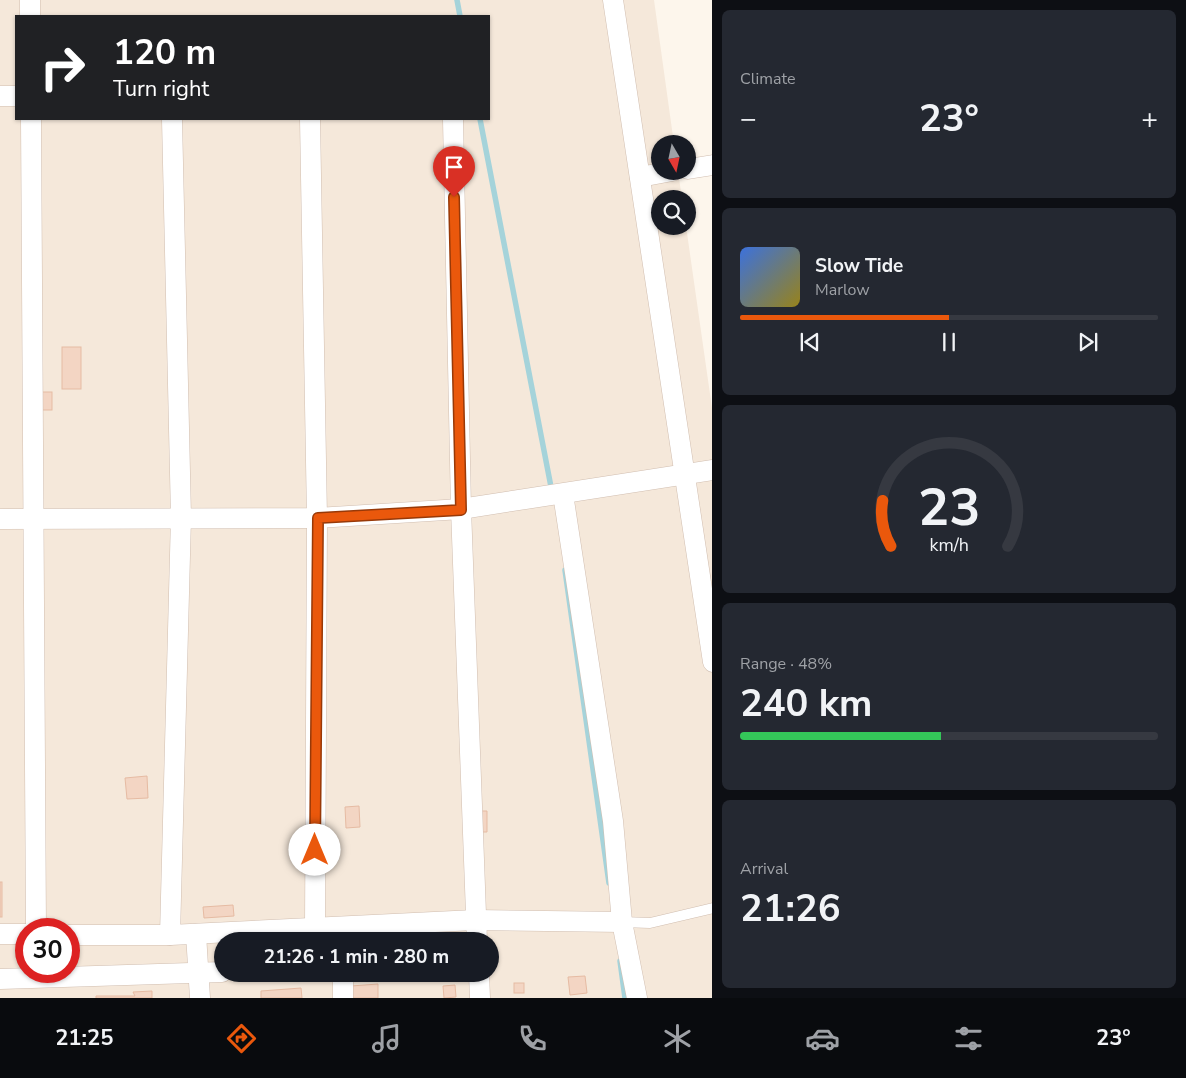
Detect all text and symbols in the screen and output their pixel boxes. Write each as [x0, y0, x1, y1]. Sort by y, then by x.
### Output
text: 120 m [113, 29, 216, 76]
icon: right [30, 35, 95, 100]
text: Climate [740, 68, 795, 90]
text: Turn right [113, 74, 209, 104]
text: 23° [919, 93, 979, 144]
text: − [740, 100, 757, 138]
text: + [1141, 100, 1158, 138]
north arrow [651, 135, 696, 180]
map controls [651, 135, 696, 235]
pin [433, 146, 475, 197]
icon: arrive [440, 153, 468, 181]
button: search [651, 190, 696, 235]
text: Slow Tide [815, 253, 903, 279]
text: Marlow [815, 279, 870, 301]
icon: previous [796, 328, 824, 356]
icon: pause [935, 328, 963, 356]
icon: next [1074, 328, 1102, 356]
text: 23 [918, 472, 980, 543]
text: km/h [929, 533, 969, 557]
text: Range · 48% [740, 653, 832, 675]
text: 240 km [740, 678, 872, 729]
position arrow [288, 823, 340, 875]
text: Arrival [740, 858, 788, 880]
text: 21:26 [740, 883, 841, 934]
speed limit sign: 30 [15, 918, 80, 983]
text: 21:26 · 1 min · 280 m [264, 944, 449, 970]
icon: directions [224, 1021, 259, 1056]
icon: music [369, 1021, 404, 1056]
icon: phone [515, 1021, 550, 1056]
icon: climate [660, 1021, 695, 1056]
icon: car [805, 1021, 840, 1056]
icon: filters [951, 1021, 986, 1056]
text: 21:25 [55, 1023, 113, 1053]
text: 23° [1096, 1023, 1131, 1053]

